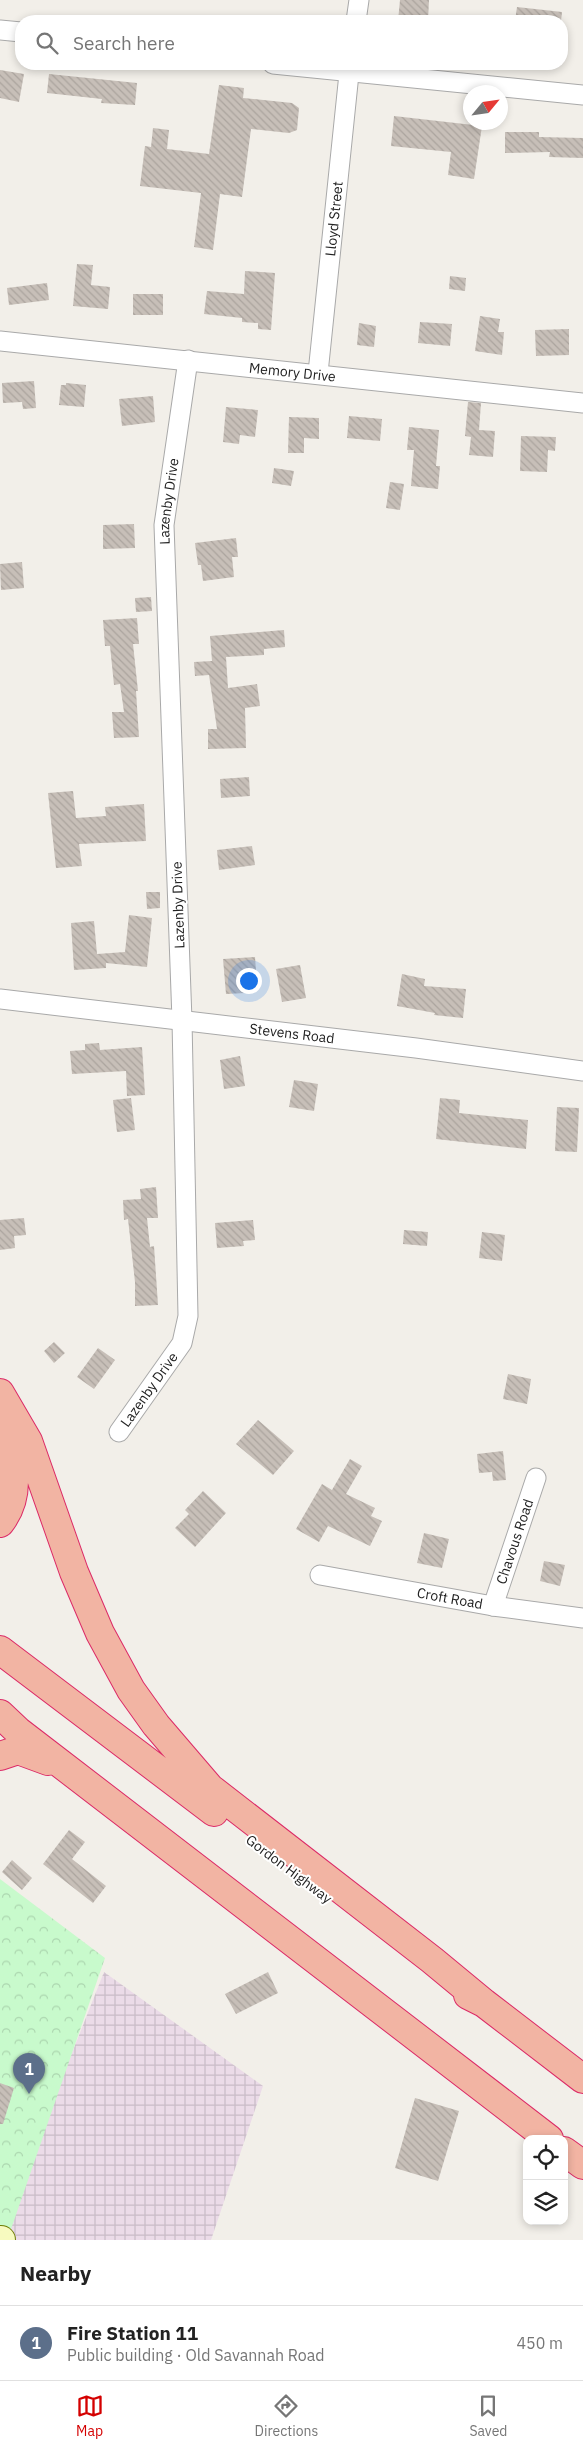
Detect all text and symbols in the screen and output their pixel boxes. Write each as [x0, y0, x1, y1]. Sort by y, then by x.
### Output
search box [15, 15, 568, 70]
icon: search [33, 29, 61, 57]
text: Search here [73, 31, 175, 55]
north arrow [463, 85, 508, 130]
street label: Lloyd Street [321, 180, 347, 257]
street label: Memory Drive [248, 359, 337, 386]
street label: Lazenby Drive [155, 456, 183, 545]
street label: Lazenby Drive [167, 861, 189, 949]
your location [236, 968, 262, 994]
street label: Stevens Road [249, 1019, 335, 1047]
street label: Lazenby Drive [116, 1348, 182, 1430]
street label: Chavous Road [492, 1497, 537, 1587]
street label: Croft Road [416, 1584, 484, 1613]
street label: Gordon Highway [242, 1831, 336, 1907]
pin: 1 [13, 2053, 45, 2094]
map controls [523, 2135, 568, 2225]
button: locate [523, 2135, 568, 2180]
button: layers [523, 2180, 568, 2225]
text: Nearby [20, 2259, 91, 2287]
text: Fire Station 11 [67, 2321, 198, 2345]
text: 1 [31, 2333, 41, 2353]
text: 450 m [516, 2333, 563, 2353]
text: Public building · Old Savannah Road [67, 2345, 325, 2365]
tab: Map [76, 2392, 104, 2440]
tab: Directions [255, 2392, 318, 2440]
tab: Saved [469, 2392, 507, 2440]

